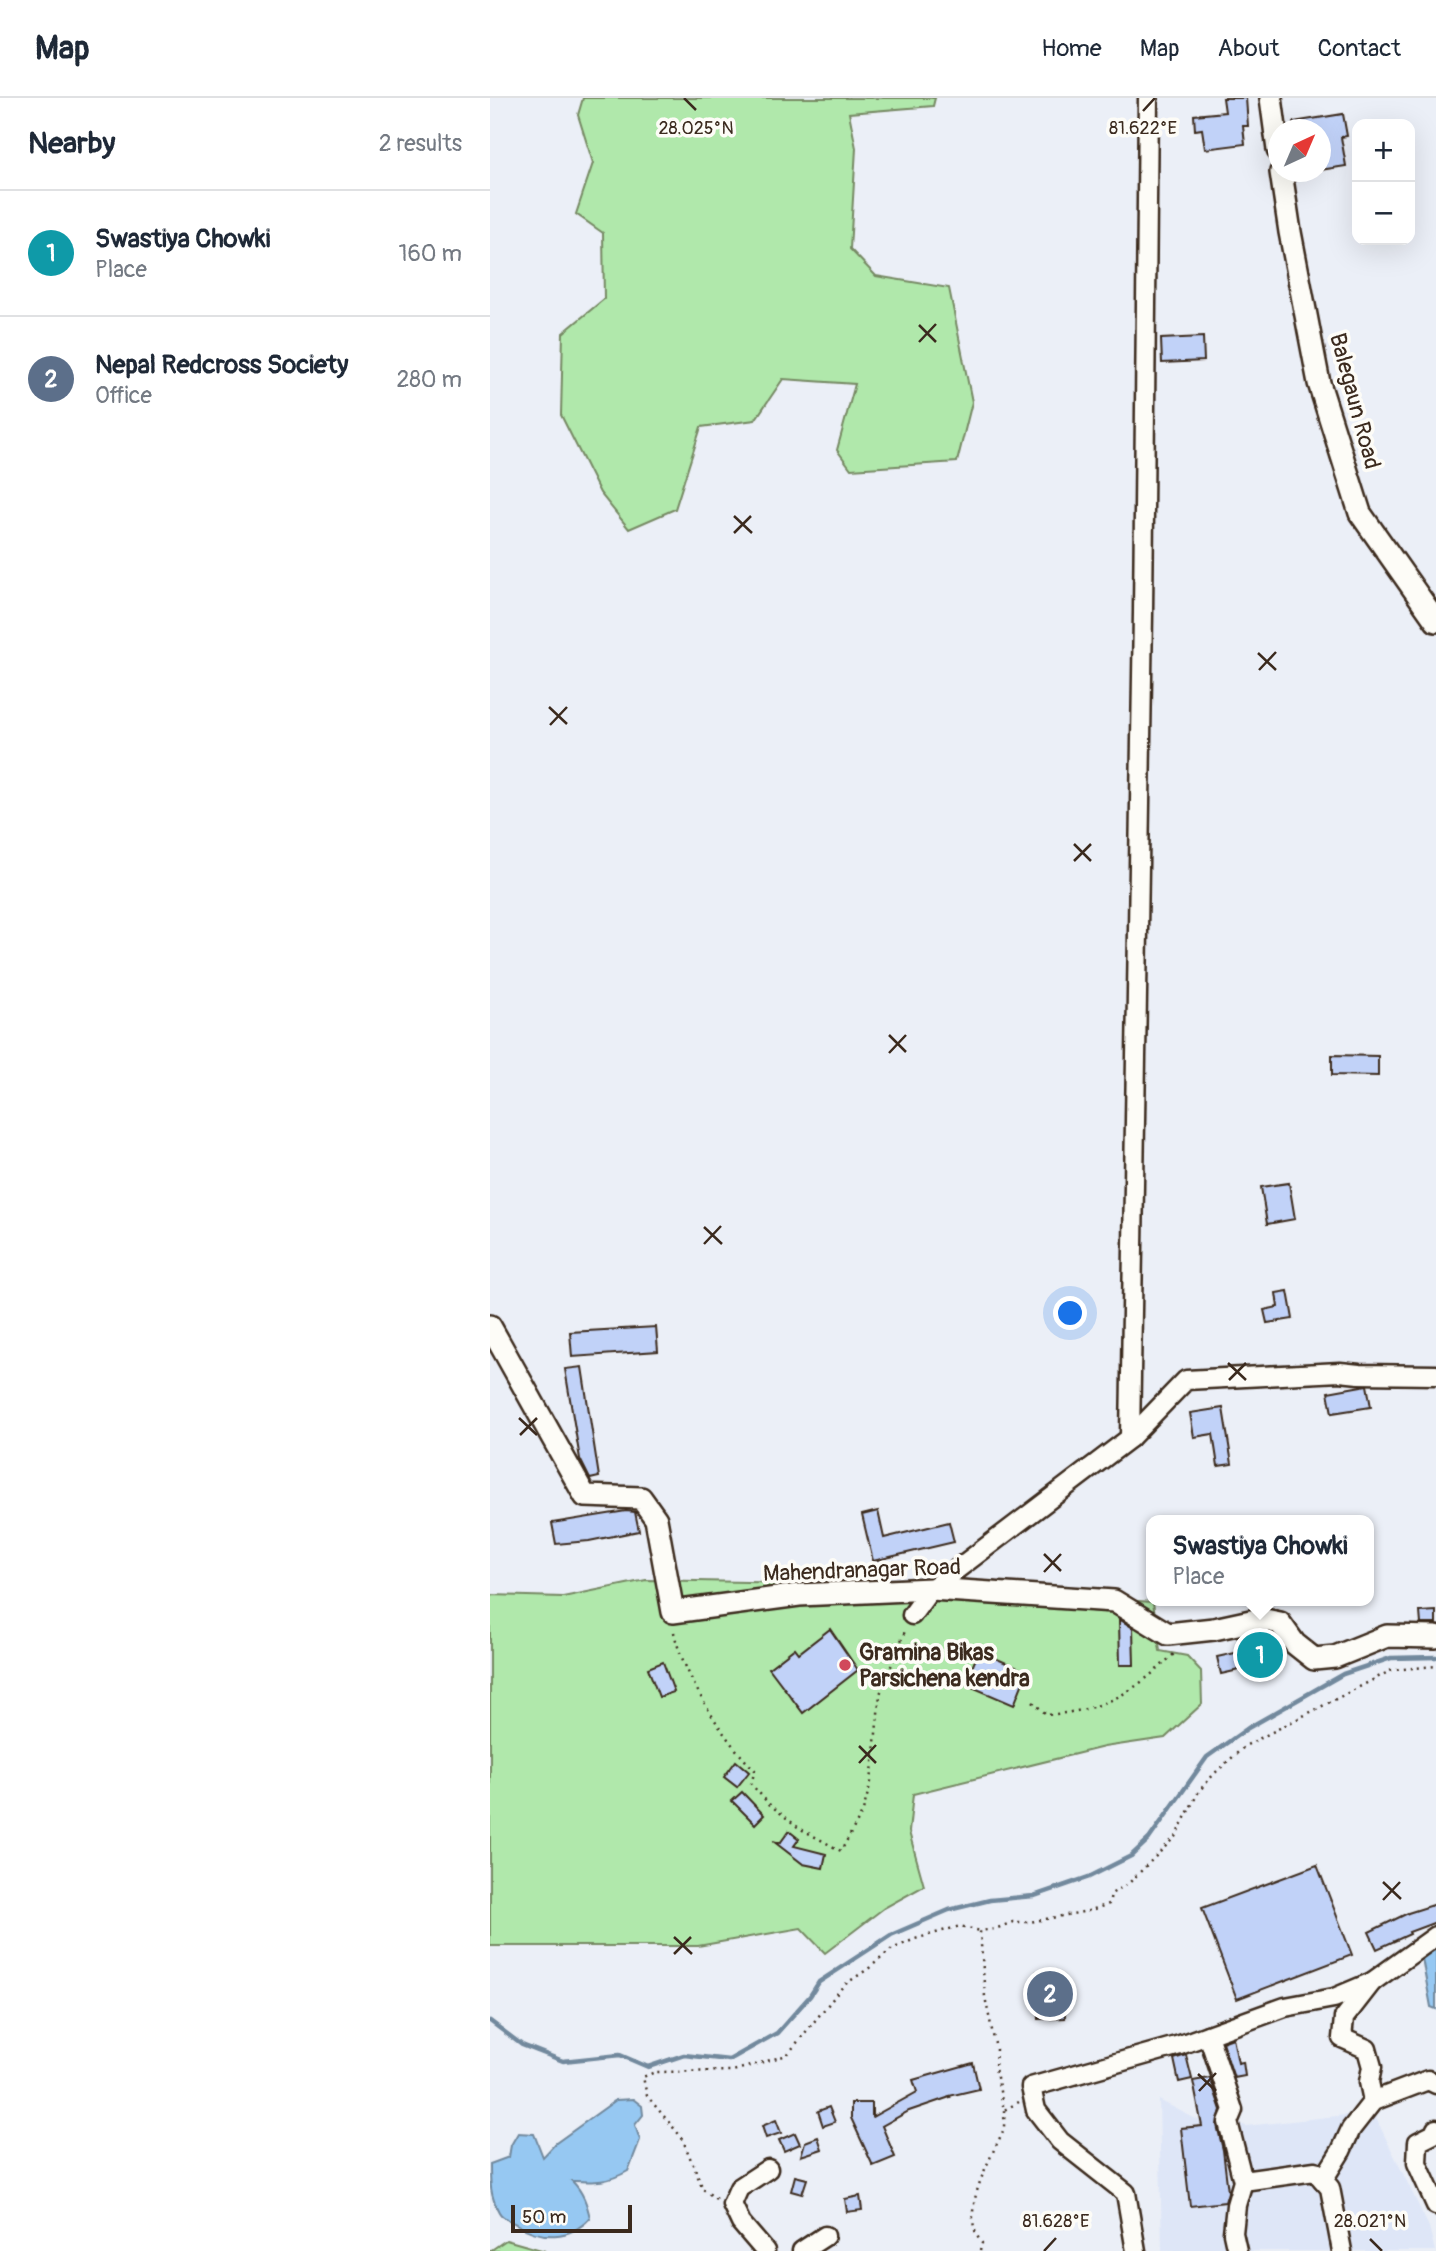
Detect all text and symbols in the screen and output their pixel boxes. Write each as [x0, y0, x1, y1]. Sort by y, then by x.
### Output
text: Map [35, 28, 90, 69]
text: Home [1041, 34, 1102, 63]
text: Map [1140, 34, 1180, 63]
text: About [1218, 34, 1280, 63]
text: Contact [1318, 34, 1401, 63]
text: 28.025°N [658, 117, 734, 140]
text: 81.622°E [1109, 117, 1177, 140]
north arrow [1268, 119, 1331, 182]
map controls [1352, 119, 1415, 245]
button: + [1352, 119, 1415, 182]
text: Nearby [28, 125, 115, 162]
text: 2 results [379, 129, 462, 158]
button: − [1352, 182, 1415, 245]
text: Swastiya Chowki [95, 223, 270, 255]
text: 1 [47, 239, 56, 268]
text: 160 m [398, 239, 462, 268]
text: Place [95, 255, 147, 284]
street label: Balegaun Road [1323, 330, 1387, 472]
text: Nepal Redcross Society [95, 349, 348, 381]
text: 2 [45, 365, 57, 394]
text: 280 m [396, 365, 462, 394]
text: Office [95, 381, 152, 410]
your location [1053, 1296, 1087, 1330]
popup [1146, 1515, 1374, 1606]
text: Swastiya Chowki [1172, 1530, 1348, 1562]
street label: Mahendranagar Road [762, 1552, 962, 1588]
text: Place [1172, 1562, 1224, 1591]
pin: 1 [1237, 1629, 1283, 1681]
place label: Gramina Bikas Parsichena kendra [859, 1638, 1030, 1693]
marker: Gramina Bikas Parsichena kendra [837, 1657, 853, 1673]
pin: 2 [1027, 1968, 1073, 2020]
scale bar [511, 2202, 632, 2234]
text: 50 m [522, 2205, 566, 2229]
text: 81.628°E [1023, 2210, 1089, 2233]
text: 28.021°N [1334, 2210, 1406, 2233]

